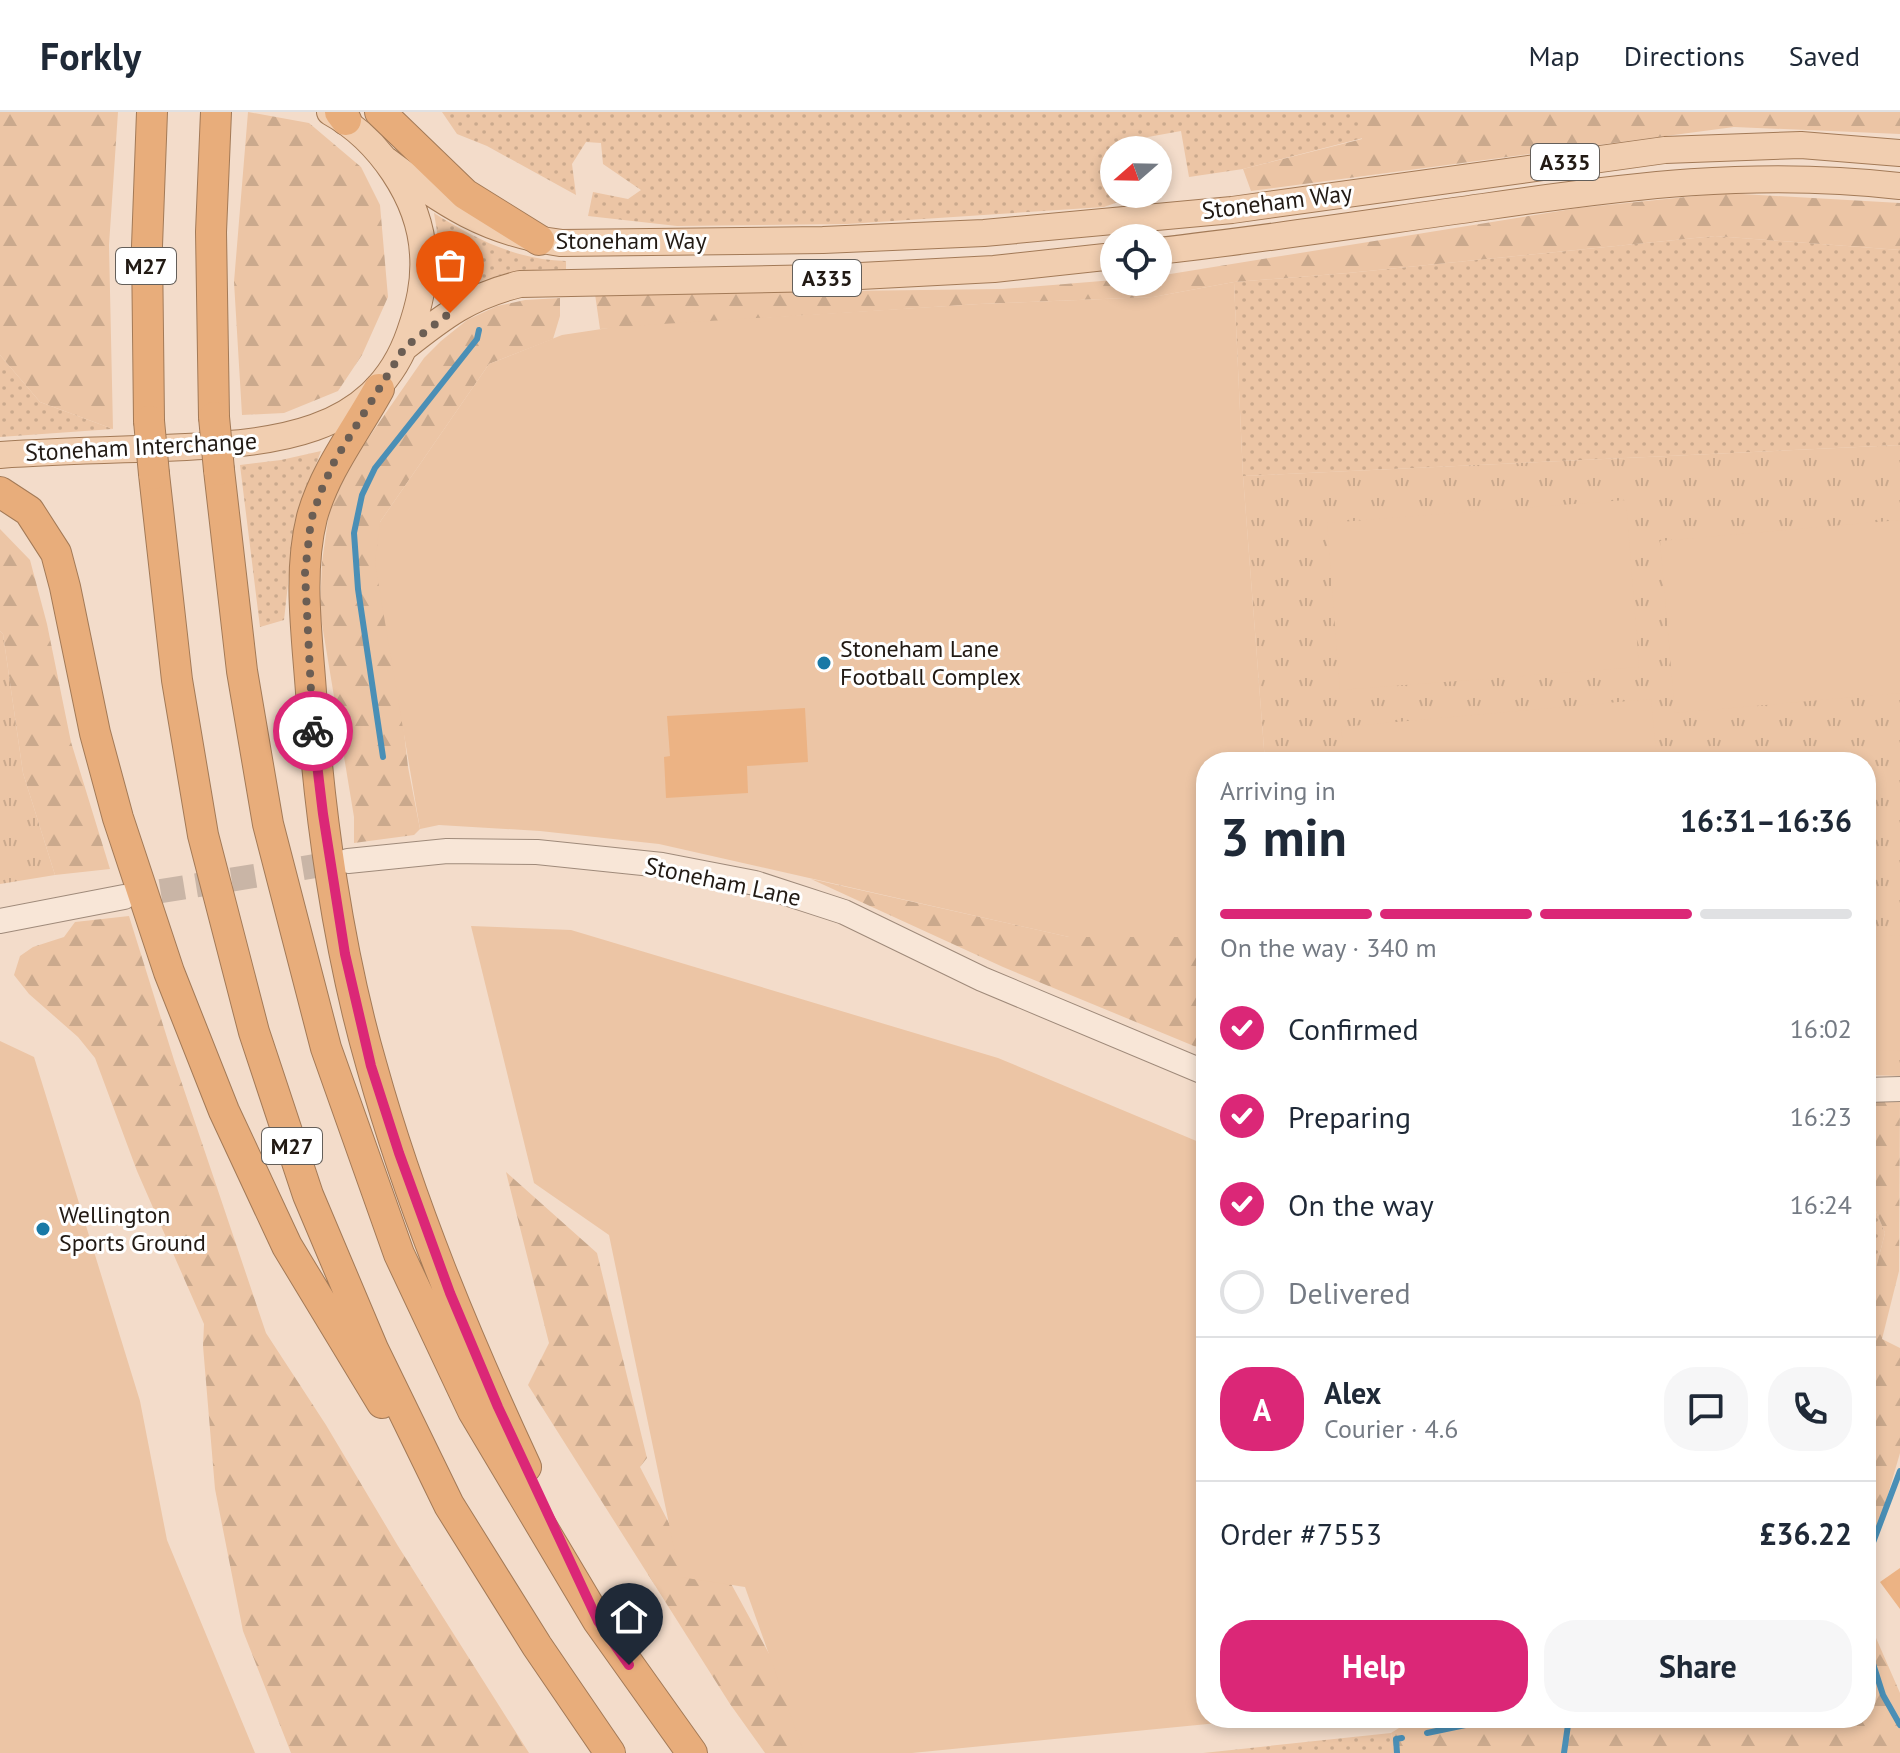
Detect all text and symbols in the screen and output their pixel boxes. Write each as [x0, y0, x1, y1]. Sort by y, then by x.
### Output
text: Forkly [40, 31, 141, 80]
text: Map [1529, 37, 1580, 74]
text: Directions [1624, 37, 1745, 74]
text: Saved [1789, 37, 1860, 74]
north arrow [1100, 136, 1172, 208]
map controls [1100, 136, 1172, 296]
road number: A335 [1531, 144, 1599, 180]
street label: Stoneham Way [1200, 177, 1354, 226]
button: locate [1100, 224, 1172, 296]
street label: Stoneham Way [555, 225, 707, 256]
pin [416, 231, 484, 313]
icon: bag [428, 243, 472, 287]
road number: M27 [116, 248, 176, 284]
road number: A335 [793, 260, 861, 296]
street label: Stoneham Interchange [24, 425, 258, 468]
place label: Stoneham Lane Football Complex [840, 633, 1021, 692]
marker: Stoneham Lane Football Complex [815, 654, 833, 672]
courier [273, 691, 353, 771]
icon: bike [291, 709, 335, 753]
text: Arriving in [1220, 774, 1336, 807]
text: 16:31–16:36 [1680, 801, 1852, 840]
text: 3 min [1220, 803, 1347, 870]
street label: Stoneham Lane [642, 850, 804, 913]
text: On the way · 340 m [1220, 931, 1437, 964]
icon: check [1220, 1006, 1264, 1050]
text: Confirmed [1288, 1009, 1419, 1048]
text: 16:02 [1790, 1012, 1852, 1045]
icon: check [1220, 1094, 1264, 1138]
text: Preparing [1288, 1097, 1411, 1136]
text: 16:23 [1790, 1100, 1852, 1133]
road number: M27 [262, 1128, 322, 1164]
icon: check [1220, 1182, 1264, 1226]
text: On the way [1288, 1185, 1434, 1224]
text: 16:24 [1790, 1188, 1852, 1221]
place label: Wellington Sports Ground [59, 1199, 206, 1258]
marker: Wellington Sports Ground [34, 1220, 52, 1238]
text: Delivered [1288, 1273, 1411, 1312]
button: chat [1664, 1367, 1748, 1451]
button: phone [1768, 1367, 1852, 1451]
text: Alex [1324, 1373, 1381, 1412]
text: A [1253, 1390, 1271, 1429]
text: Courier · 4.6 [1324, 1412, 1458, 1445]
text: Order #7553 [1220, 1514, 1382, 1553]
text: £36.22 [1760, 1514, 1852, 1553]
pin [595, 1583, 663, 1665]
icon: home [607, 1595, 651, 1639]
button: Help [1220, 1620, 1528, 1712]
button: Share [1544, 1620, 1852, 1712]

